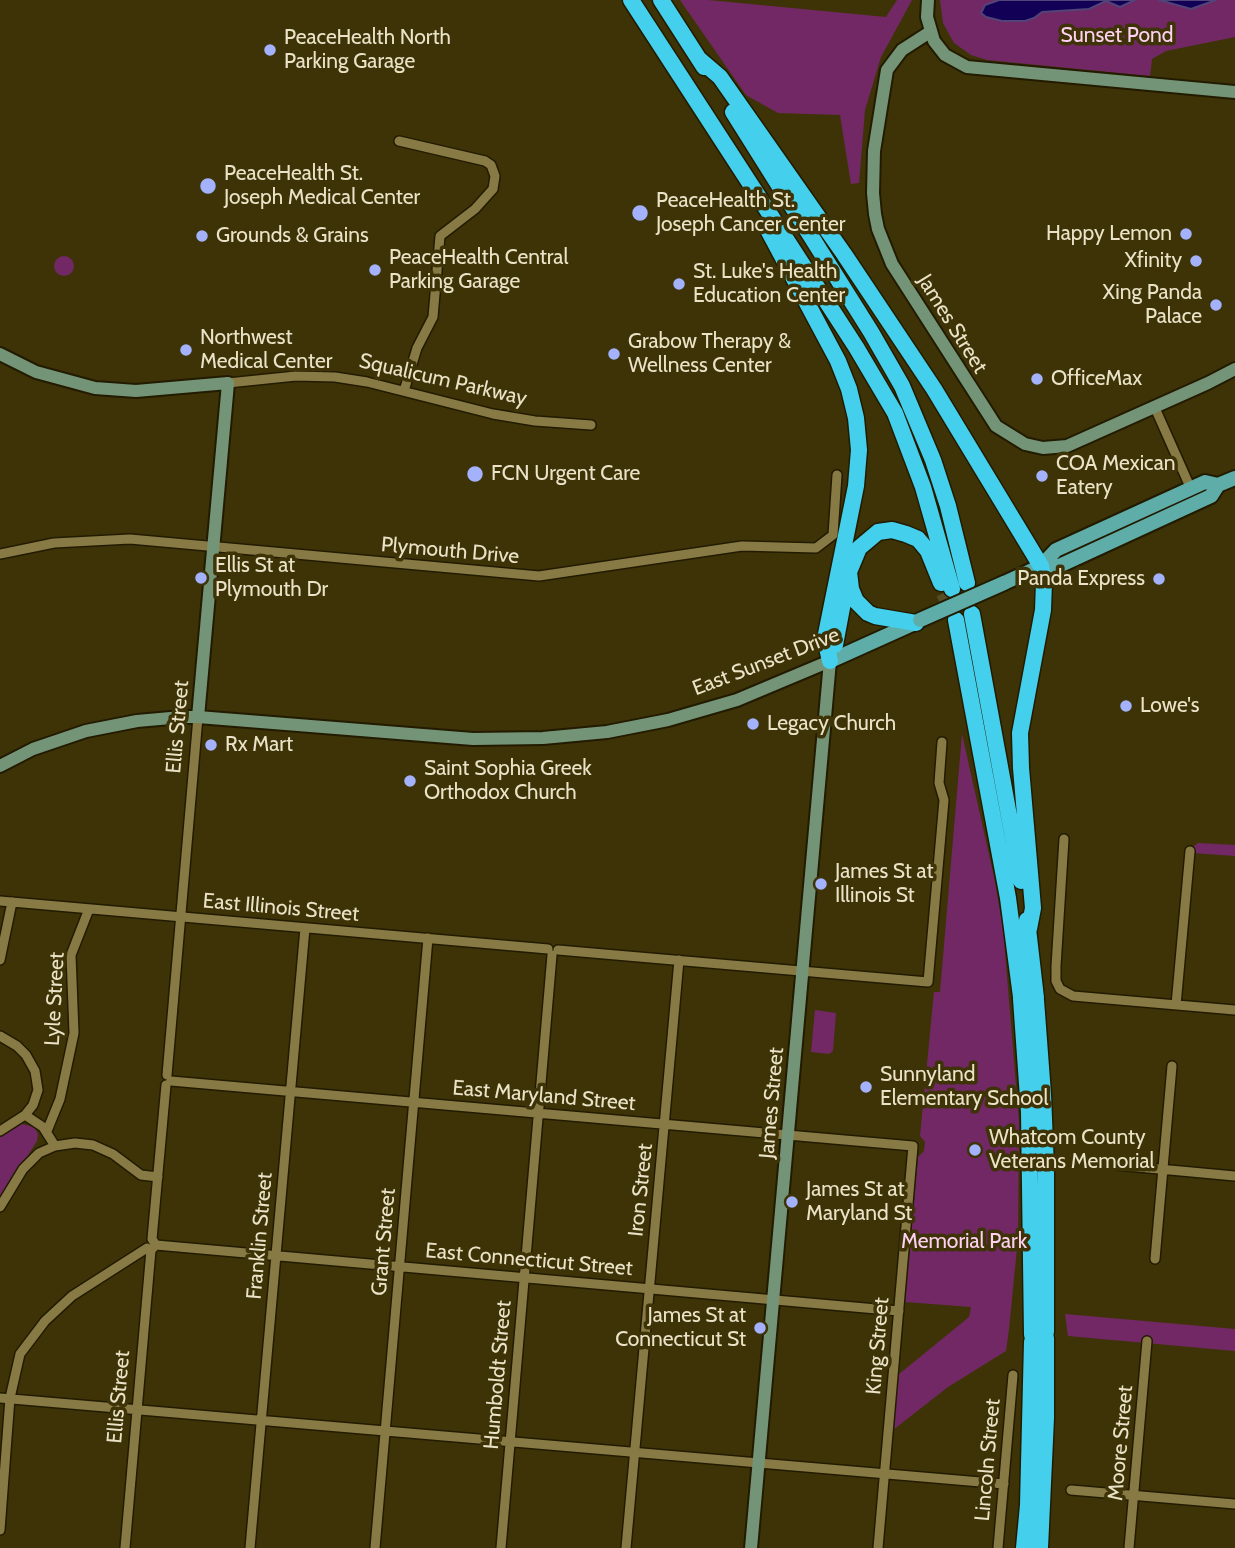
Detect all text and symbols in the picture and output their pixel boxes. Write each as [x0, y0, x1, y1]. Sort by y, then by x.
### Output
park label: Sunset Pond [1061, 23, 1173, 49]
place label: PeaceHealth North Parking Garage [284, 25, 451, 75]
marker: PeaceHealth North Parking Garage [262, 42, 278, 58]
place label: PeaceHealth St. Joseph Medical Center [224, 161, 420, 211]
marker: PeaceHealth St. Joseph Medical Center [198, 176, 218, 196]
place label: PeaceHealth St. Joseph Cancer Center [656, 188, 845, 238]
marker: PeaceHealth St. Joseph Cancer Center [630, 203, 650, 223]
place label: Happy Lemon [1046, 221, 1172, 247]
place label: Grounds & Grains [216, 223, 369, 249]
marker: Happy Lemon [1178, 226, 1194, 242]
marker: Grounds & Grains [194, 228, 210, 244]
place label: PeaceHealth Central Parking Garage [389, 245, 568, 295]
place label: Xfinity [1125, 248, 1182, 274]
marker: Xfinity [1188, 253, 1204, 269]
place label: St. Luke's Health Education Center [693, 259, 845, 309]
marker: PeaceHealth Central Parking Garage [367, 262, 383, 278]
street label: James Street [912, 270, 992, 378]
marker: St. Luke's Health Education Center [671, 276, 687, 292]
place label: Xing Panda Palace [1102, 280, 1202, 330]
marker: Xing Panda Palace [1208, 297, 1224, 313]
place label: Northwest Medical Center [200, 325, 332, 375]
place label: Grabow Therapy & Wellness Center [628, 329, 791, 379]
marker: Northwest Medical Center [178, 342, 194, 358]
marker: Grabow Therapy & Wellness Center [606, 346, 622, 362]
street label: Squalicum Parkway [357, 348, 529, 412]
place label: OfficeMax [1051, 366, 1142, 392]
marker: OfficeMax [1029, 371, 1045, 387]
place label: COA Mexican Eatery [1056, 451, 1175, 501]
place label: FCN Urgent Care [491, 461, 640, 487]
marker: FCN Urgent Care [465, 464, 485, 484]
marker: COA Mexican Eatery [1034, 468, 1050, 484]
street label: Plymouth Drive [380, 532, 520, 570]
place label: Ellis St at Plymouth Dr [215, 553, 328, 603]
place label: Panda Express [1017, 566, 1145, 592]
marker: Ellis St at Plymouth Dr [193, 570, 209, 586]
marker: Panda Express [1151, 571, 1167, 587]
street label: East Sunset Drive [689, 622, 843, 702]
street label: Ellis Street [161, 679, 195, 775]
place label: Lowe's [1140, 693, 1199, 719]
marker: Lowe's [1118, 698, 1134, 714]
place label: Legacy Church [767, 711, 896, 737]
marker: Legacy Church [745, 716, 761, 732]
place label: Rx Mart [225, 732, 293, 758]
marker: Rx Mart [203, 737, 219, 753]
place label: Saint Sophia Greek Orthodox Church [424, 756, 592, 806]
marker: Saint Sophia Greek Orthodox Church [402, 773, 418, 789]
place label: James St at Illinois St [835, 859, 934, 909]
marker: James St at Illinois St [813, 876, 829, 892]
street label: East Illinois Street [202, 889, 360, 927]
street label: Lyle Street [40, 951, 70, 1047]
street label: James Street [755, 1046, 789, 1160]
place label: Sunnyland Elementary School [880, 1062, 1048, 1112]
street label: East Maryland Street [451, 1075, 637, 1117]
marker: Sunnyland Elementary School [858, 1079, 874, 1095]
place label: Whatcom County Veterans Memorial [989, 1125, 1154, 1175]
street label: Iron Street [624, 1142, 658, 1238]
marker: Whatcom County Veterans Memorial [967, 1142, 983, 1158]
street label: Franklin Street [242, 1171, 278, 1301]
place label: James St at Maryland St [806, 1177, 912, 1227]
street label: Grant Street [367, 1187, 401, 1297]
marker: James St at Maryland St [784, 1194, 800, 1210]
park label: Memorial Park [901, 1229, 1027, 1255]
street label: East Connecticut Street [424, 1238, 634, 1282]
street label: King Street [861, 1296, 895, 1396]
street label: Humboldt Street [479, 1299, 517, 1451]
place label: James St at Connecticut St [615, 1303, 746, 1353]
marker: James St at Connecticut St [752, 1320, 768, 1336]
street label: Ellis Street [102, 1349, 136, 1445]
street label: Moore Street [1103, 1384, 1139, 1502]
street label: Lincoln Street [970, 1398, 1006, 1522]

